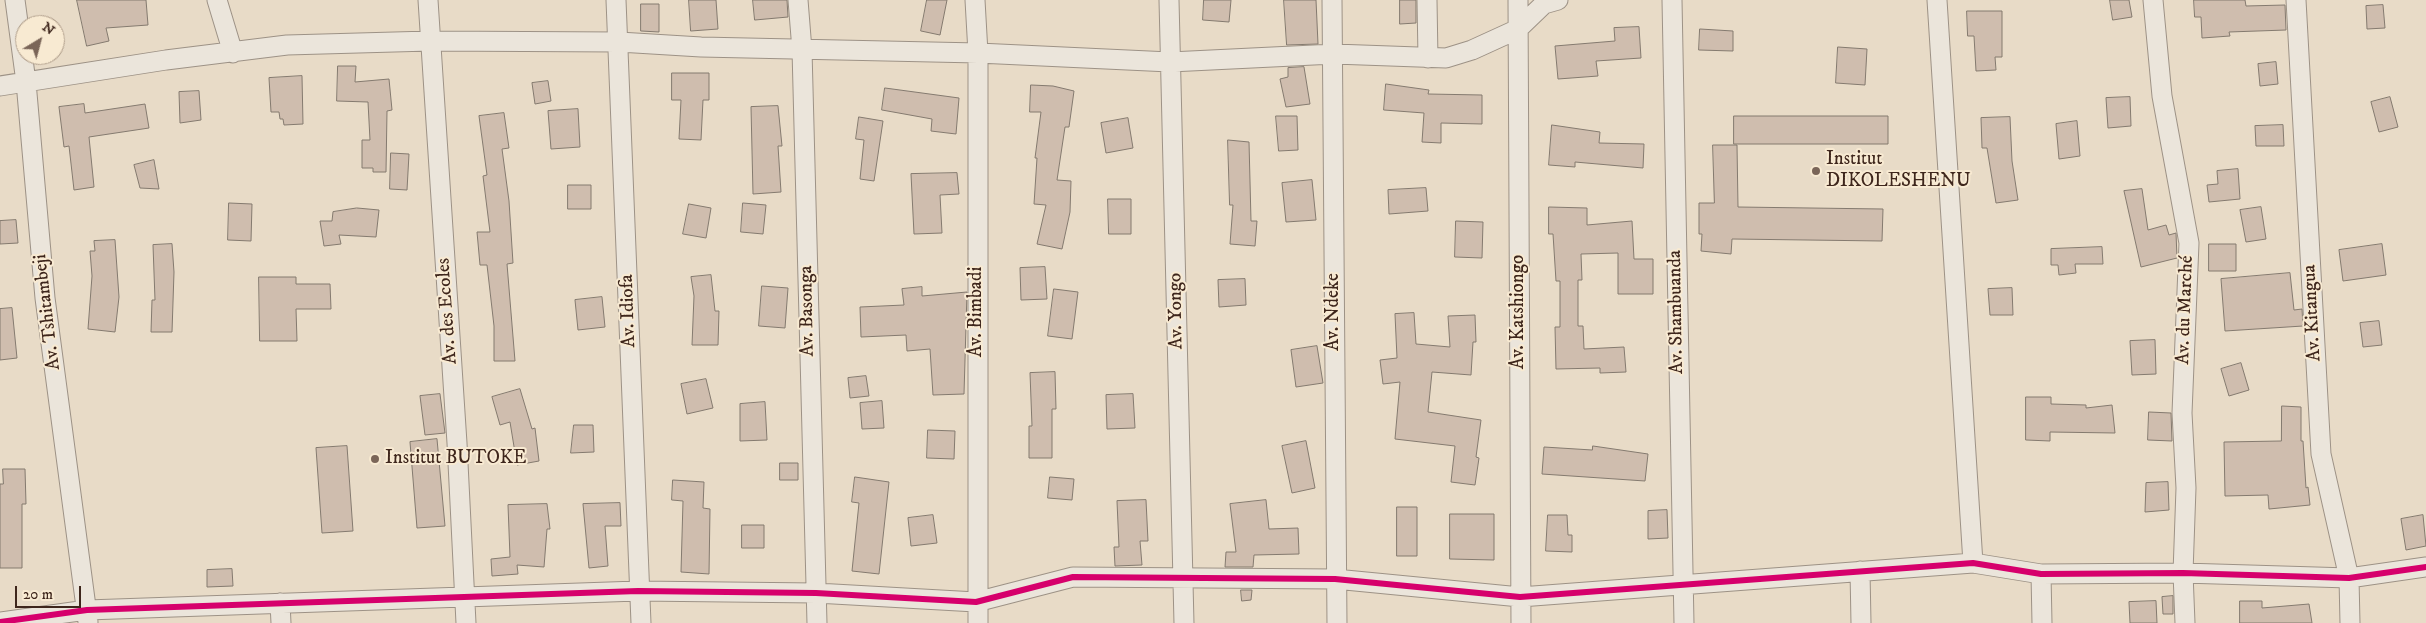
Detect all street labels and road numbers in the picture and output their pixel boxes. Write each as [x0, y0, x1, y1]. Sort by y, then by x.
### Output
street label: Av. Shambuanda [1665, 250, 1689, 374]
street label: Av. Tshitambeji [30, 253, 66, 371]
street label: Av. Katshiongo [1508, 255, 1530, 369]
street label: Av. du Marché [2173, 255, 2199, 365]
street label: Av. des Ecoles [433, 257, 463, 365]
street label: Av. Kitangua [2299, 264, 2327, 362]
street label: Av. Basonga [796, 265, 820, 357]
street label: Av. Bimbadi [966, 267, 988, 357]
street label: Av. Yongo [1165, 273, 1189, 349]
street label: Av. Ndeke [1323, 273, 1345, 351]
street label: Av. Idiofa [616, 274, 642, 348]

